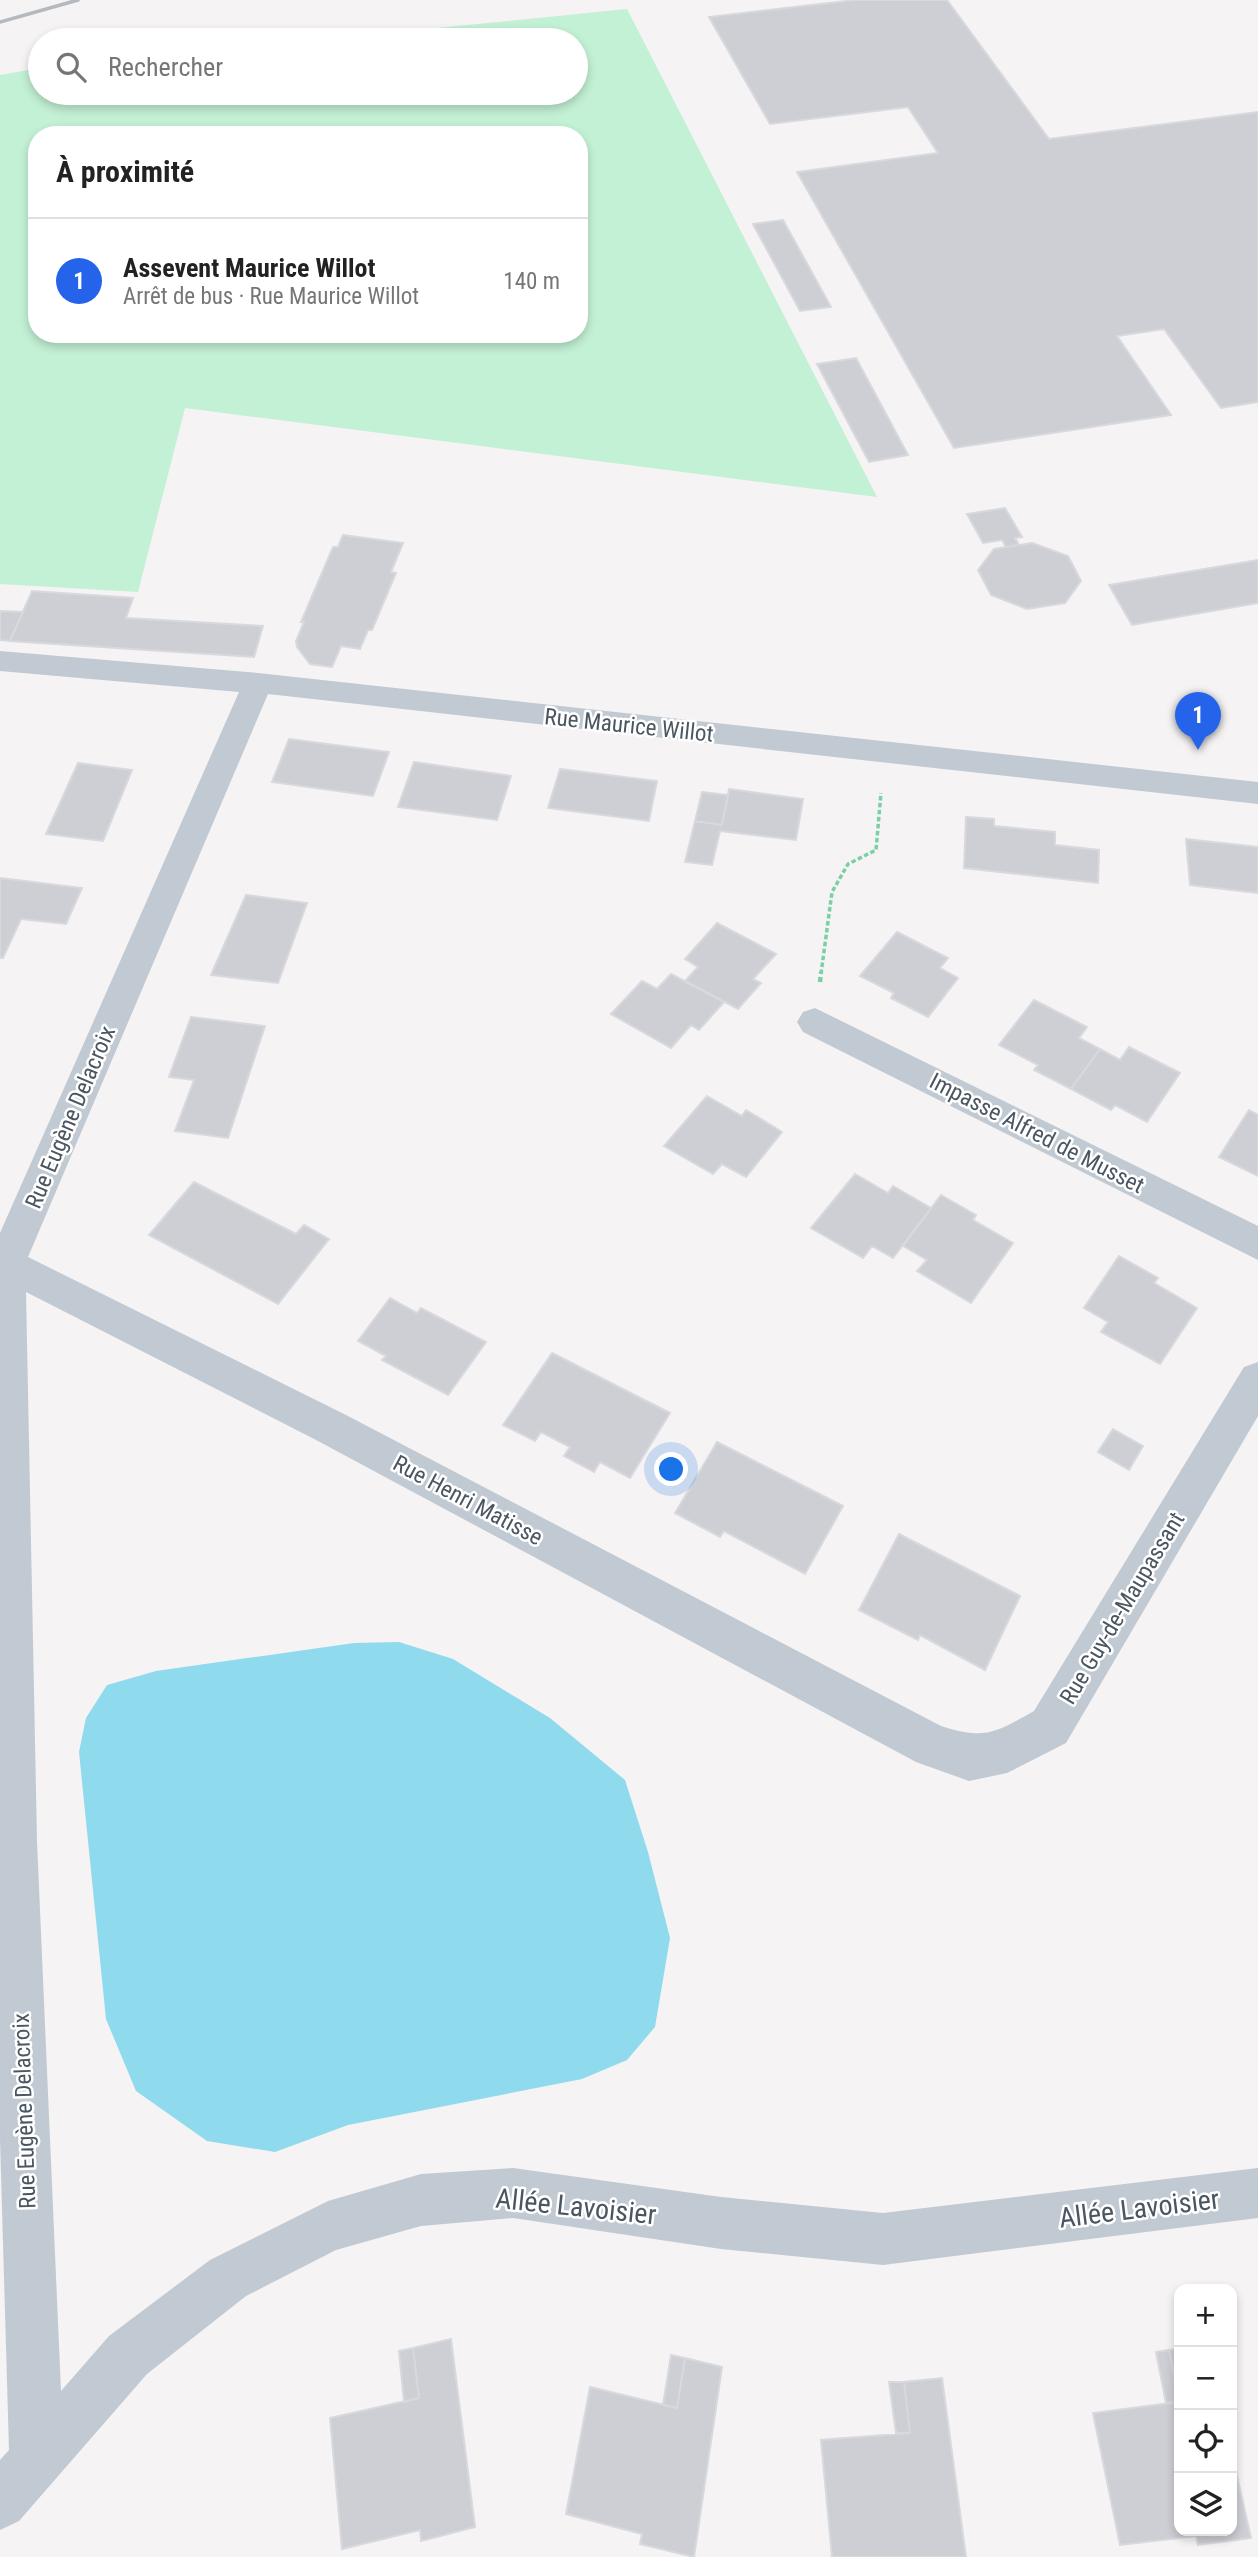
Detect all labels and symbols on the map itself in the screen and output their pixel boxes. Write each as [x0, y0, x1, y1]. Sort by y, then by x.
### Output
pin: 1 [1175, 692, 1221, 750]
street label: Rue Maurice Willot [543, 703, 715, 748]
street label: Rue Eugène Delacroix [20, 1022, 121, 1212]
street label: Impasse Alfred de Musset [925, 1068, 1149, 1199]
street label: Rue Henri Matisse [388, 1450, 547, 1551]
your location [654, 1452, 688, 1486]
street label: Rue Guy-de-Maupassant [1054, 1507, 1190, 1709]
street label: Rue Eugène Delacroix [8, 2013, 41, 2209]
street label: Allée Lavoisier [494, 2182, 658, 2231]
street label: Allée Lavoisier [1057, 2182, 1221, 2235]

